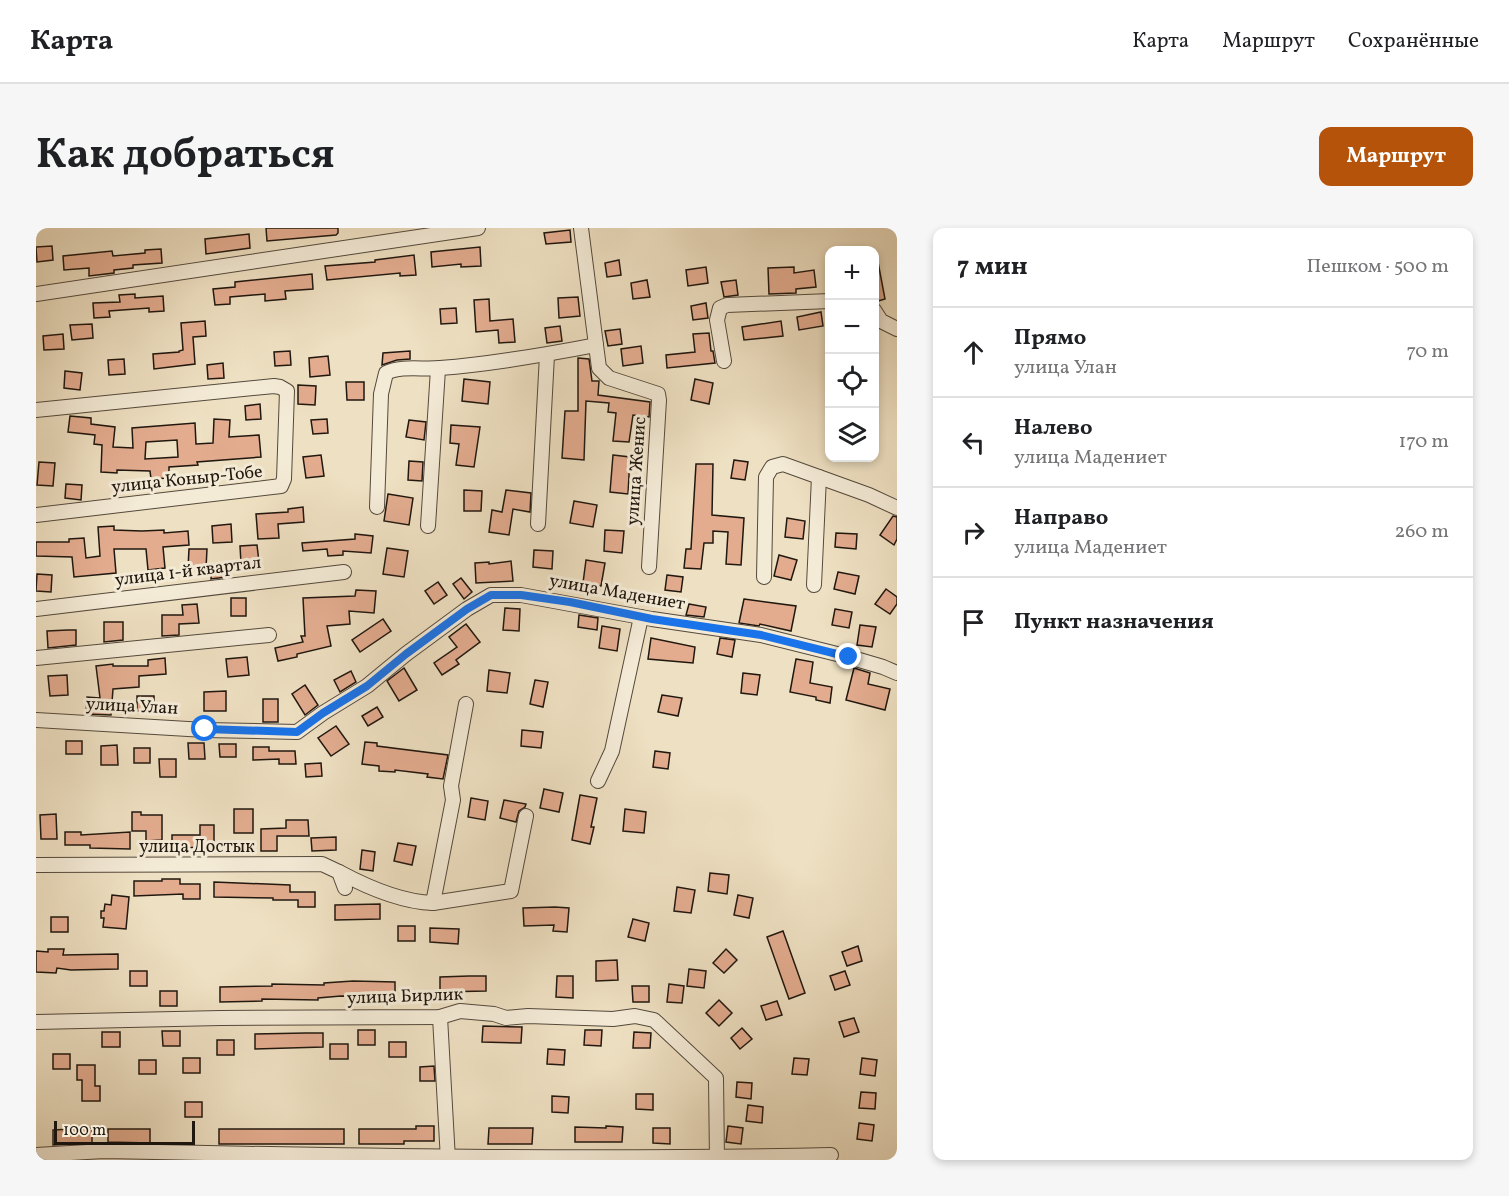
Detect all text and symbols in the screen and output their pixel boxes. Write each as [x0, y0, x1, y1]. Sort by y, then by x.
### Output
text: Карта [30, 22, 113, 61]
text: Карта [1132, 27, 1189, 56]
text: Маршрут [1222, 27, 1315, 56]
text: Сохранённые [1348, 27, 1479, 56]
text: Как добраться [36, 127, 335, 186]
button: Маршрут [1319, 127, 1473, 186]
map controls [825, 246, 879, 462]
button: + [825, 246, 879, 300]
text: 7 мин [957, 249, 1028, 285]
text: Пешком · 500 m [1306, 253, 1449, 281]
button: − [825, 300, 879, 354]
text: Прямо [1014, 323, 1086, 354]
icon: ahead [957, 336, 990, 369]
text: 70 m [1406, 338, 1449, 366]
button: locate [825, 354, 879, 408]
text: улица Улан [1014, 354, 1117, 382]
button: layers [825, 408, 879, 462]
text: Налево [1014, 413, 1093, 444]
street label: улица Женис [621, 416, 653, 526]
icon: left [957, 426, 990, 459]
text: 170 m [1399, 428, 1449, 456]
text: улица Мадениет [1014, 444, 1167, 472]
street label: улица Коныр-Тобе [110, 460, 264, 500]
text: Направо [1014, 503, 1108, 534]
icon: right [957, 516, 990, 549]
text: 260 m [1394, 518, 1449, 546]
text: улица Мадениет [1014, 534, 1167, 562]
street label: улица 1-й квартал [113, 551, 263, 593]
street label: улица Мадениет [547, 569, 687, 617]
icon: arrive [957, 606, 990, 639]
text: Пункт назначения [1014, 607, 1214, 638]
route end [835, 643, 861, 669]
street label: улица Улан [85, 692, 179, 722]
route start [191, 715, 217, 741]
street label: улица Достык [139, 835, 255, 860]
street label: улица Бирлик [346, 982, 464, 1012]
scale bar [54, 1118, 195, 1146]
text: 100 m [63, 1120, 106, 1142]

